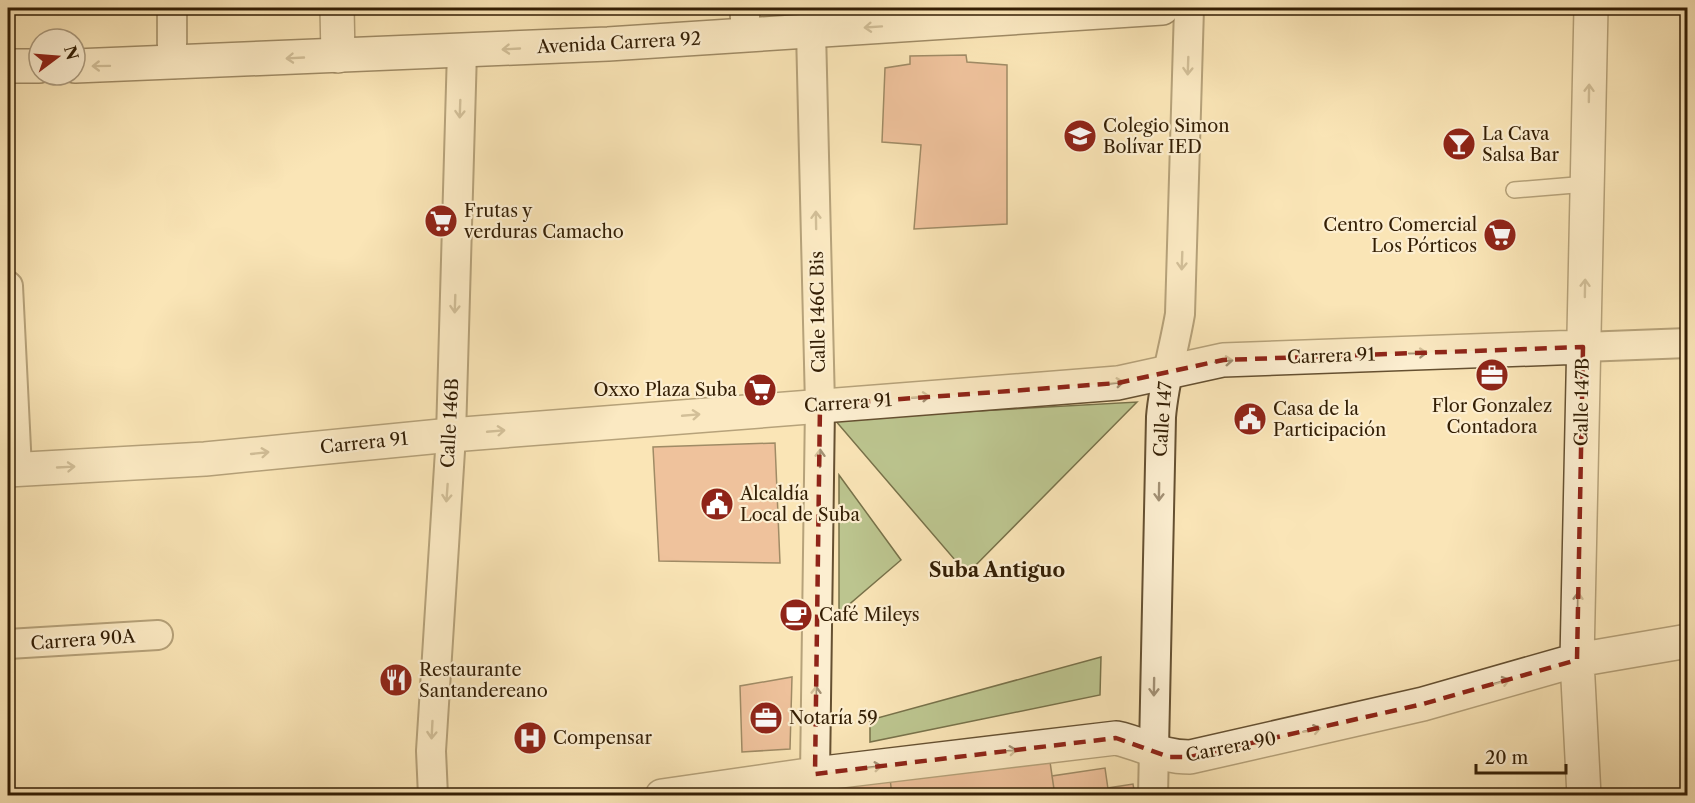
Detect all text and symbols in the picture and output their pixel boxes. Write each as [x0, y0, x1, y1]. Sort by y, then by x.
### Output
one-way arrow [864, 21, 884, 32]
north arrow [27, 27, 87, 87]
street label: Avenida Carrera 92 [535, 28, 702, 58]
text: N [60, 43, 83, 62]
one-way arrow [502, 43, 522, 54]
one-way arrow [286, 53, 306, 64]
one-way arrow [1182, 55, 1194, 75]
one-way arrow [91, 60, 111, 71]
one-way arrow [1583, 84, 1595, 104]
one-way arrow [455, 99, 466, 119]
place label: Colegio Simon Bolívar IED [1103, 115, 1229, 158]
school or university icon: Colegio Simon Bolívar IED [1062, 118, 1098, 154]
place label: La Cava Salsa Bar [1482, 123, 1560, 166]
bar icon: La Cava Salsa Bar [1441, 126, 1477, 162]
place label: Frutas y verduras Camacho [463, 200, 624, 243]
supermarket icon: Frutas y verduras Camacho [423, 203, 459, 239]
one-way arrow [810, 211, 822, 231]
place label: Centro Comercial Los Pórticos [1323, 214, 1477, 257]
supermarket icon: Centro Comercial Los Pórticos [1482, 217, 1518, 253]
one-way arrow [1176, 250, 1188, 270]
street label: Calle 146C Bis [806, 251, 830, 373]
one-way arrow [1579, 279, 1590, 299]
one-way arrow [449, 294, 460, 314]
street label: Carrera 91 [1287, 343, 1376, 369]
one-way arrow [1408, 347, 1428, 359]
one-way arrow [1213, 355, 1233, 366]
office icon: Flor Gonzalez Contadora [1474, 357, 1510, 393]
street label: Calle 147B [1570, 358, 1594, 446]
supermarket icon: Oxxo Plaza Suba [742, 372, 778, 408]
street label: Calle 146B [437, 377, 463, 469]
one-way arrow [1105, 377, 1125, 388]
place label: Oxxo Plaza Suba [594, 379, 737, 401]
street label: Calle 147 [1149, 380, 1177, 458]
street label: Carrera 91 [803, 389, 893, 417]
one-way arrow [910, 392, 930, 403]
place label: Flor Gonzalez Contadora [1432, 395, 1552, 438]
place label: Casa de la Participación [1273, 398, 1386, 441]
public building icon: Casa de la Participación [1232, 401, 1268, 437]
one-way arrow [680, 409, 700, 420]
one-way arrow [486, 425, 506, 436]
street label: Carrera 91 [319, 427, 409, 459]
one-way arrow [250, 447, 270, 458]
one-way arrow [814, 448, 826, 468]
one-way arrow [55, 461, 75, 472]
one-way arrow [1153, 482, 1165, 502]
one-way arrow [441, 483, 452, 503]
place label: Alcaldía Local de Suba [739, 483, 860, 526]
public building icon: Alcaldía Local de Suba [699, 486, 735, 522]
district label: Suba Antiguo [929, 558, 1065, 582]
one-way arrow [1572, 592, 1584, 612]
cafe icon: Café Mileys [778, 597, 814, 633]
place label: Café Mileys [819, 604, 920, 626]
street label: Carrera 90A [30, 625, 137, 655]
place label: Restaurante Santandereano [419, 659, 548, 702]
restaurant icon: Restaurante Santandereano [378, 662, 414, 698]
one-way arrow [1491, 676, 1510, 687]
one-way arrow [1148, 677, 1160, 697]
one-way arrow [810, 685, 822, 705]
office icon: Notaría 59 [748, 700, 784, 736]
place label: Notaría 59 [789, 707, 878, 729]
one-way arrow [426, 719, 437, 739]
hospital icon: Compensar [512, 720, 548, 756]
one-way arrow [1302, 724, 1321, 735]
place label: Compensar [553, 727, 652, 749]
street label: Carrera 90 [1184, 727, 1278, 767]
scale bar [1476, 737, 1566, 775]
one-way arrow [998, 745, 1018, 756]
text: 20 m [1485, 747, 1529, 769]
one-way arrow [863, 761, 882, 772]

